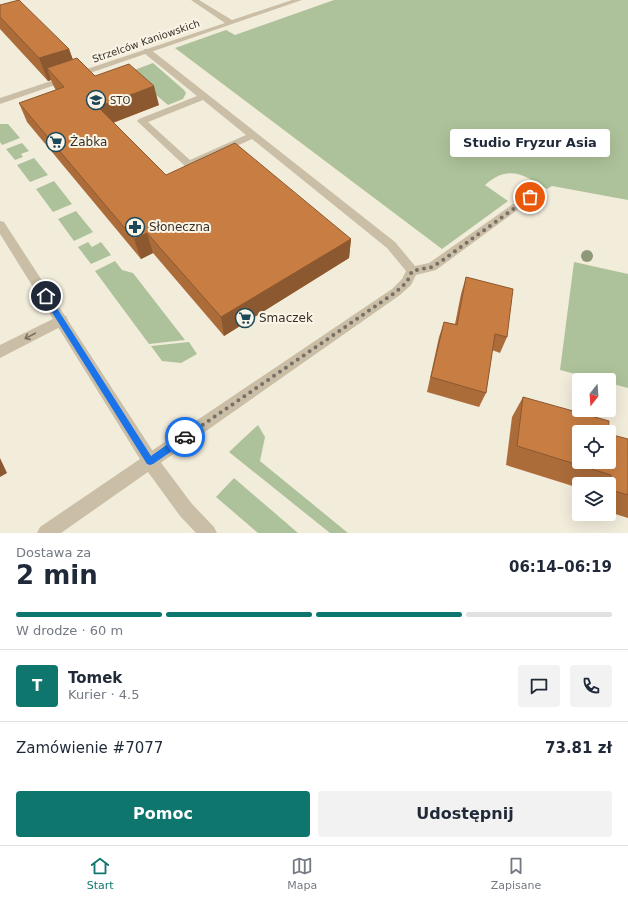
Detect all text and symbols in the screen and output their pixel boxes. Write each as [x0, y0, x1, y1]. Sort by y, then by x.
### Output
street label: Strzelców Kaniowskich [91, 17, 201, 65]
school or university icon: STO [85, 89, 107, 111]
place label: STO [110, 95, 130, 106]
callout: Studio Fryzur Asia [450, 129, 610, 157]
supermarket icon: Żabka [45, 131, 67, 153]
place label: Żabka [70, 134, 107, 149]
text: Studio Fryzur Asia [463, 135, 597, 150]
pin [513, 180, 547, 214]
icon: bag [519, 186, 541, 208]
pharmacy icon: Słoneczna [124, 216, 146, 238]
place label: Słoneczna [149, 220, 210, 234]
pin [29, 279, 63, 313]
icon: home [35, 285, 57, 307]
supermarket icon: Smaczek [234, 307, 256, 329]
place label: Smaczek [259, 311, 313, 325]
one-way arrow [25, 332, 37, 340]
north arrow [572, 373, 616, 417]
map controls [572, 373, 616, 521]
courier [165, 417, 205, 457]
button: locate [572, 425, 616, 469]
icon: car [174, 426, 196, 448]
button: layers [572, 477, 616, 521]
text: Dostawa za [16, 545, 91, 560]
text: 06:14–06:19 [509, 558, 612, 576]
text: 2 min [16, 560, 98, 590]
text: W drodze · 60 m [16, 623, 123, 638]
button: chat [518, 665, 560, 707]
button: phone [570, 665, 612, 707]
text: Tomek [68, 669, 122, 687]
text: T [32, 677, 42, 695]
text: Kurier · 4.5 [68, 687, 140, 702]
text: Zamówienie #7077 [16, 739, 163, 757]
text: 73.81 zł [545, 739, 612, 757]
button: Pomoc [16, 791, 310, 837]
button: Udostępnij [318, 791, 612, 837]
tab: Start [87, 855, 114, 892]
tab: Mapa [287, 855, 317, 892]
tab: Zapisane [491, 855, 541, 892]

